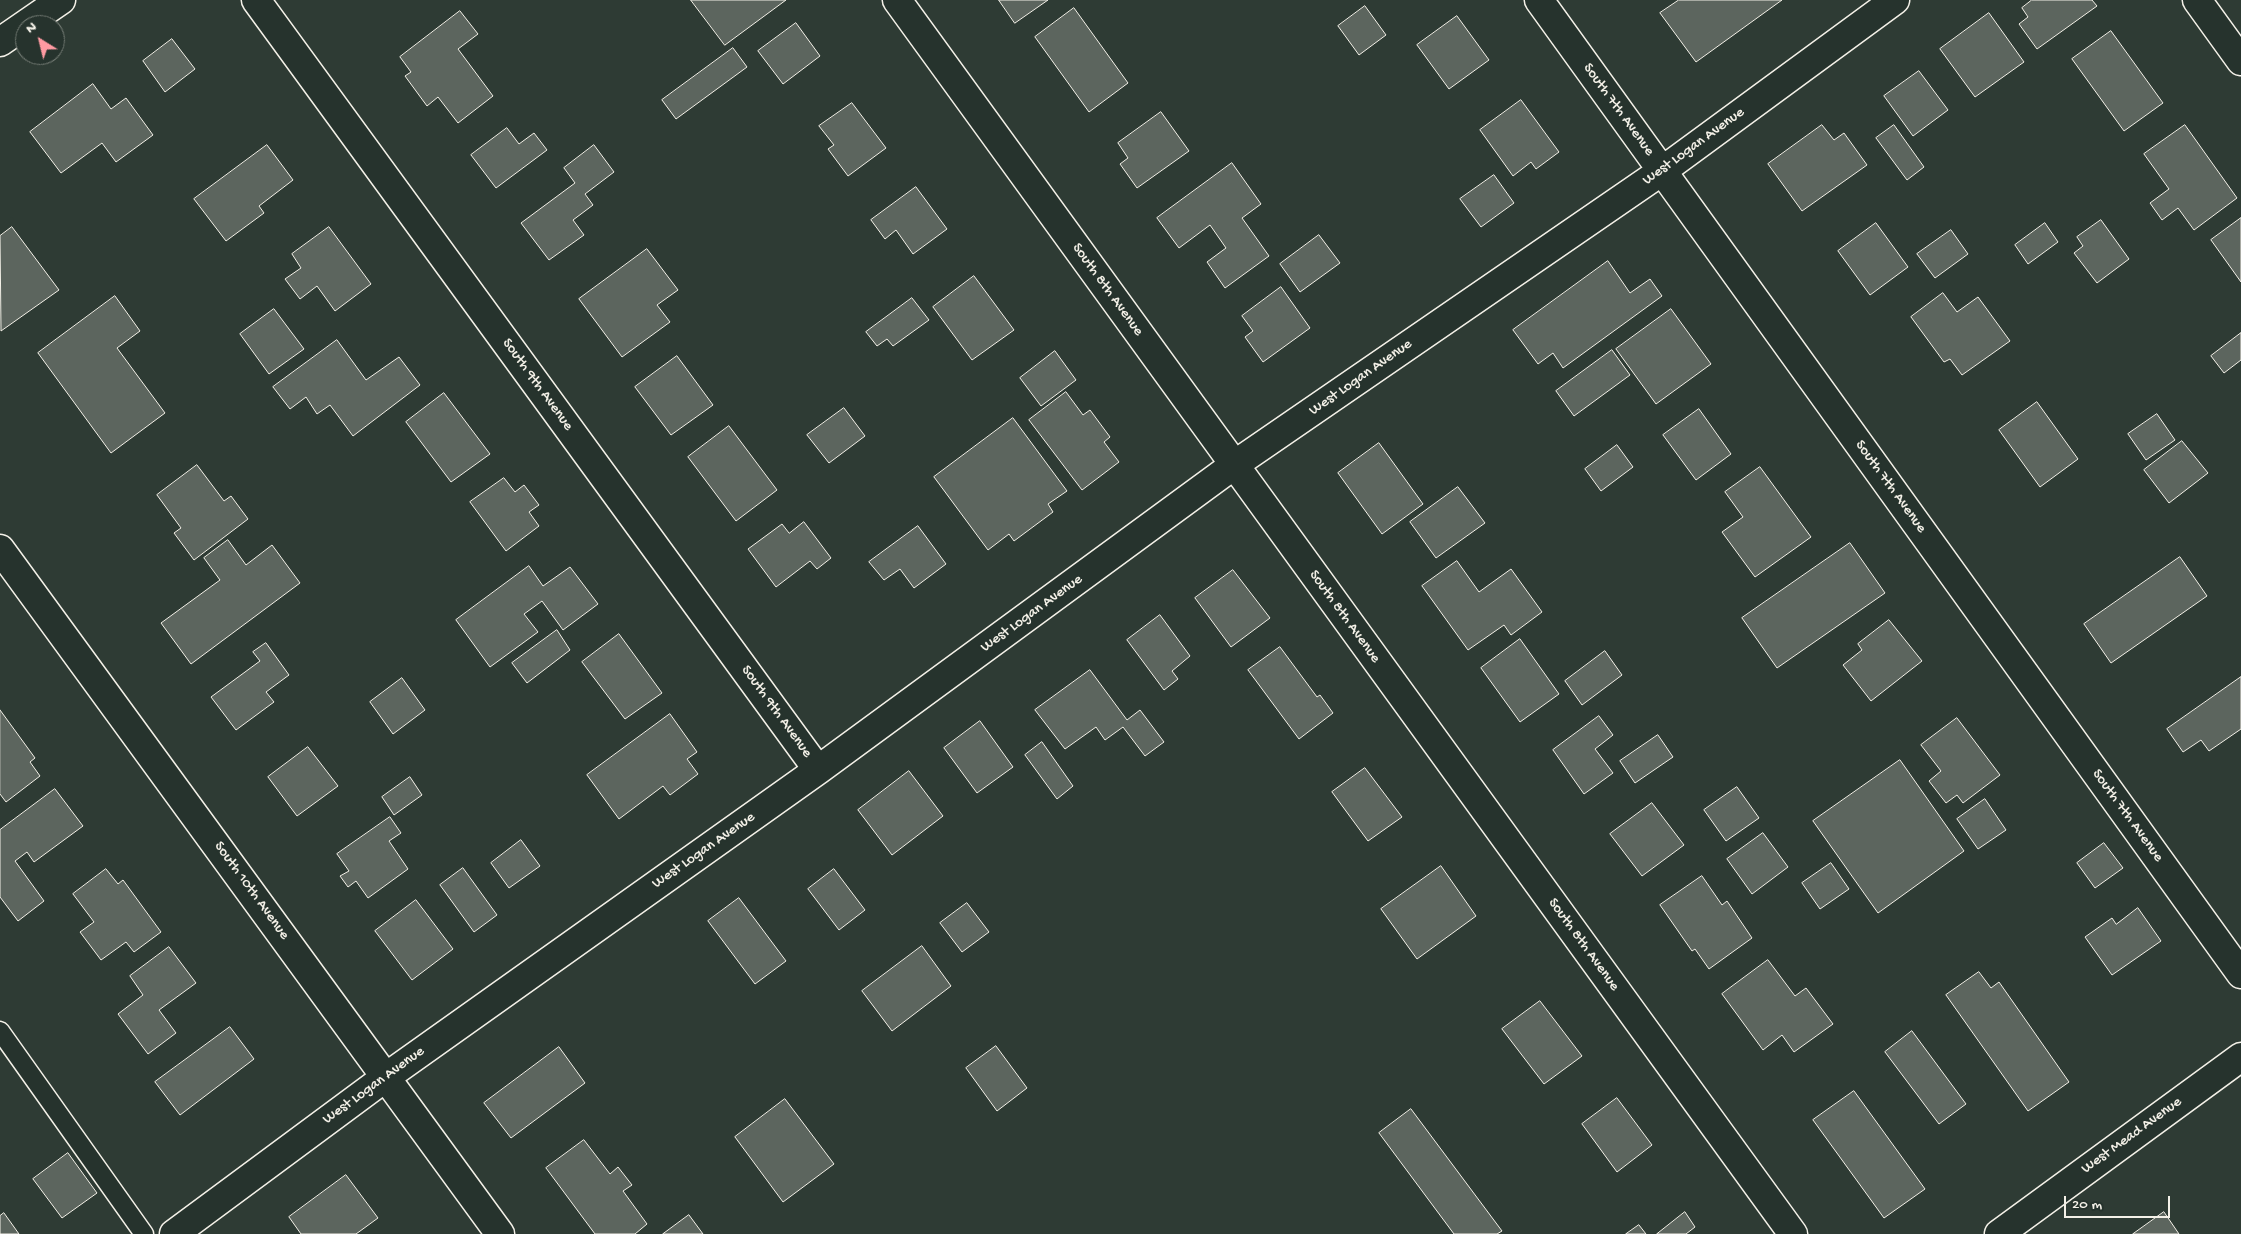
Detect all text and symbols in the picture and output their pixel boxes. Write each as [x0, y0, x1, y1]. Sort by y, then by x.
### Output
north arrow [15, 15, 65, 65]
text: N [23, 19, 40, 38]
street label: South 7th Avenue [1578, 60, 1658, 160]
street label: West Logan Avenue [1640, 104, 1748, 190]
street label: South 8th Avenue [1067, 240, 1147, 340]
street label: South 9th Avenue [497, 335, 577, 435]
street label: West Logan Avenue [1306, 336, 1416, 420]
street label: South 7th Avenue [1850, 437, 1930, 537]
street label: South 8th Avenue [1304, 567, 1384, 667]
street label: West Logan Avenue [978, 571, 1086, 657]
street label: South 9th Avenue [736, 662, 816, 762]
street label: South 7th Avenue [2087, 766, 2167, 866]
street label: West Logan Avenue [649, 809, 759, 893]
street label: South 10th Avenue [209, 838, 293, 944]
street label: South 8th Avenue [1543, 895, 1623, 995]
street label: West Logan Avenue [320, 1043, 428, 1129]
street label: West Mead Avenue [2078, 1094, 2186, 1178]
scale bar [2066, 1186, 2172, 1218]
text: 20 m [2072, 1196, 2102, 1214]

